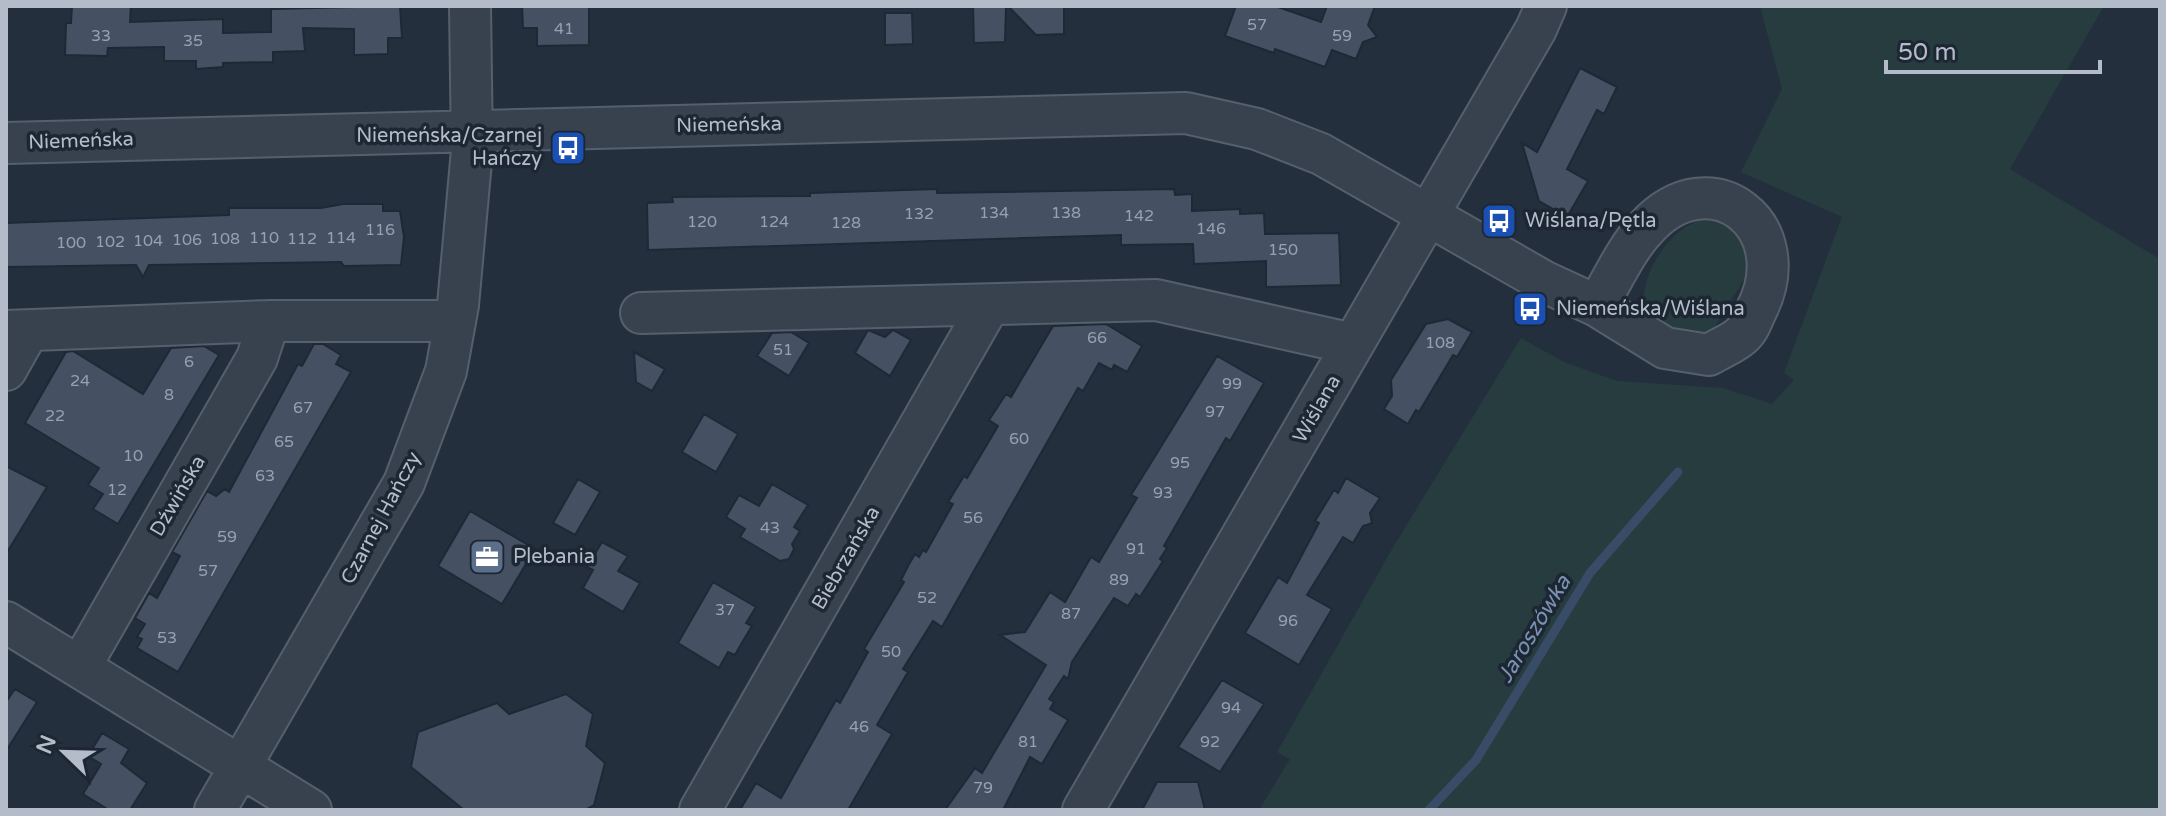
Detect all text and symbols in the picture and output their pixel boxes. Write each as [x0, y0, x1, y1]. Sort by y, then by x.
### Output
house number: 57 [1247, 15, 1267, 35]
house number: 41 [554, 19, 574, 39]
scale bar [1886, 24, 2100, 74]
house number: 33 [91, 26, 111, 46]
house number: 59 [1332, 26, 1352, 46]
house number: 35 [183, 31, 203, 51]
text: 50 m [1898, 38, 1956, 67]
street label: Niemeńska [676, 112, 782, 138]
place label: Niemeńska/Czarnej Hańczy [356, 124, 542, 171]
street label: Niemeńska [28, 127, 134, 155]
bus stop icon: Niemeńska/Czarnej Hańczy [549, 129, 587, 167]
bus stop icon: Wiślana/Pętla [1480, 202, 1518, 240]
house number: 134 [979, 203, 1009, 223]
house number: 138 [1051, 203, 1081, 223]
house number: 132 [904, 204, 934, 224]
house number: 142 [1124, 206, 1154, 226]
place label: Wiślana/Pętla [1525, 209, 1656, 233]
house number: 120 [687, 212, 717, 232]
house number: 124 [759, 212, 789, 232]
house number: 128 [831, 213, 861, 233]
house number: 146 [1196, 219, 1226, 239]
house number: 116 [365, 220, 395, 240]
house number: 110 [249, 228, 279, 248]
house number: 114 [326, 228, 356, 248]
house number: 108 [210, 229, 240, 249]
house number: 112 [287, 229, 317, 249]
house number: 106 [172, 230, 202, 250]
house number: 104 [133, 231, 163, 251]
house number: 102 [95, 232, 125, 252]
house number: 100 [56, 233, 86, 253]
house number: 150 [1268, 240, 1298, 260]
bus stop icon: Niemeńska/Wiślana [1511, 290, 1549, 328]
place label: Niemeńska/Wiślana [1556, 297, 1745, 321]
house number: 66 [1087, 328, 1107, 348]
house number: 108 [1425, 333, 1455, 353]
house number: 51 [773, 340, 793, 360]
house number: 6 [184, 352, 194, 372]
house number: 24 [70, 371, 90, 391]
street label: Wiślana [1288, 371, 1346, 447]
house number: 99 [1222, 374, 1242, 394]
house number: 8 [164, 385, 174, 405]
house number: 67 [293, 398, 313, 418]
house number: 97 [1205, 402, 1225, 422]
house number: 22 [45, 406, 65, 426]
house number: 60 [1009, 429, 1029, 449]
house number: 65 [274, 432, 294, 452]
house number: 10 [123, 446, 143, 466]
street label: Czarnej Hańczy [336, 447, 426, 588]
street label: Dźwińska [145, 451, 211, 541]
house number: 95 [1170, 453, 1190, 473]
house number: 63 [255, 466, 275, 486]
house number: 12 [107, 480, 127, 500]
house number: 93 [1153, 483, 1173, 503]
street label: Biebrzańska [807, 502, 885, 614]
house number: 56 [963, 508, 983, 528]
house number: 43 [760, 518, 780, 538]
house number: 59 [217, 527, 237, 547]
office icon: Plebania [468, 538, 506, 576]
house number: 91 [1126, 539, 1146, 559]
place label: Plebania [513, 545, 595, 569]
house number: 57 [198, 561, 218, 581]
house number: 89 [1109, 570, 1129, 590]
water label: Jaroszówka [1492, 570, 1576, 687]
house number: 52 [917, 588, 937, 608]
house number: 37 [715, 600, 735, 620]
house number: 87 [1061, 604, 1081, 624]
house number: 96 [1278, 611, 1298, 631]
house number: 53 [157, 628, 177, 648]
house number: 50 [881, 642, 901, 662]
house number: 94 [1221, 698, 1241, 718]
north arrow [24, 712, 104, 792]
house number: 46 [849, 717, 869, 737]
text: N [31, 731, 62, 758]
house number: 81 [1018, 732, 1038, 752]
house number: 92 [1200, 732, 1220, 752]
house number: 79 [973, 778, 993, 798]

